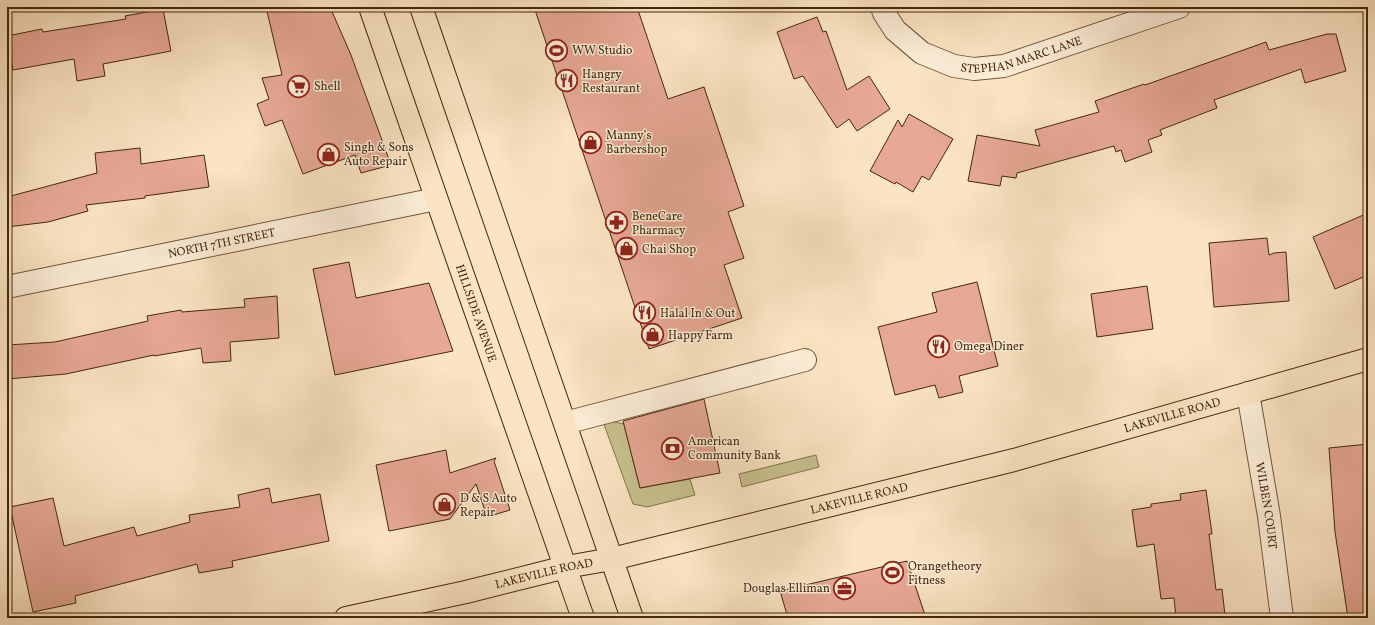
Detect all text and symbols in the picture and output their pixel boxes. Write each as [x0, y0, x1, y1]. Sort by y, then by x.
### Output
street label: STEPHAN MARC LANE [959, 33, 1084, 78]
sports icon: WW Studio [544, 37, 570, 63]
place label: WW Studio [572, 43, 632, 59]
place label: Hangry Restaurant [582, 67, 640, 97]
restaurant icon: Hangry Restaurant [554, 68, 580, 94]
supermarket icon: Shell [286, 73, 312, 99]
place label: Shell [314, 79, 341, 95]
place label: Manny’s Barbershop [606, 128, 667, 158]
shop icon: Manny’s Barbershop [578, 129, 604, 155]
place label: Singh & Sons Auto Repair [344, 140, 414, 170]
shop icon: Singh & Sons Auto Repair [315, 141, 341, 167]
place label: BeneCare Pharmacy [632, 209, 686, 239]
pharmacy icon: BeneCare Pharmacy [604, 210, 630, 236]
street label: NORTH 7TH STREET [167, 225, 277, 263]
shop icon: Chai Shop [614, 236, 640, 262]
place label: Chai Shop [642, 242, 696, 258]
street label: HILLSIDE AVENUE [451, 262, 500, 364]
restaurant icon: Halal In & Out [631, 300, 657, 326]
place label: Halal In & Out [660, 306, 735, 322]
shop icon: Happy Farm [640, 322, 666, 348]
place label: Happy Farm [668, 328, 733, 344]
restaurant icon: Omega Diner [925, 333, 951, 359]
place label: Omega Diner [954, 339, 1024, 355]
street label: LAKEVILLE ROAD [1122, 394, 1223, 437]
place label: American Community Bank [688, 434, 781, 464]
bank icon: American Community Bank [659, 435, 685, 461]
street label: WILBEN COURT [1251, 461, 1280, 550]
street label: LAKEVILLE ROAD [809, 479, 910, 519]
place label: D & S Auto Repair [460, 491, 517, 521]
shop icon: D & S Auto Repair [432, 492, 458, 518]
street label: LAKEVILLE ROAD [494, 555, 594, 593]
place label: Orangetheory Fitness [908, 559, 982, 589]
sports icon: Orangetheory Fitness [879, 560, 905, 586]
office icon: Douglas Elliman [832, 575, 858, 601]
place label: Douglas Elliman [743, 581, 830, 597]

